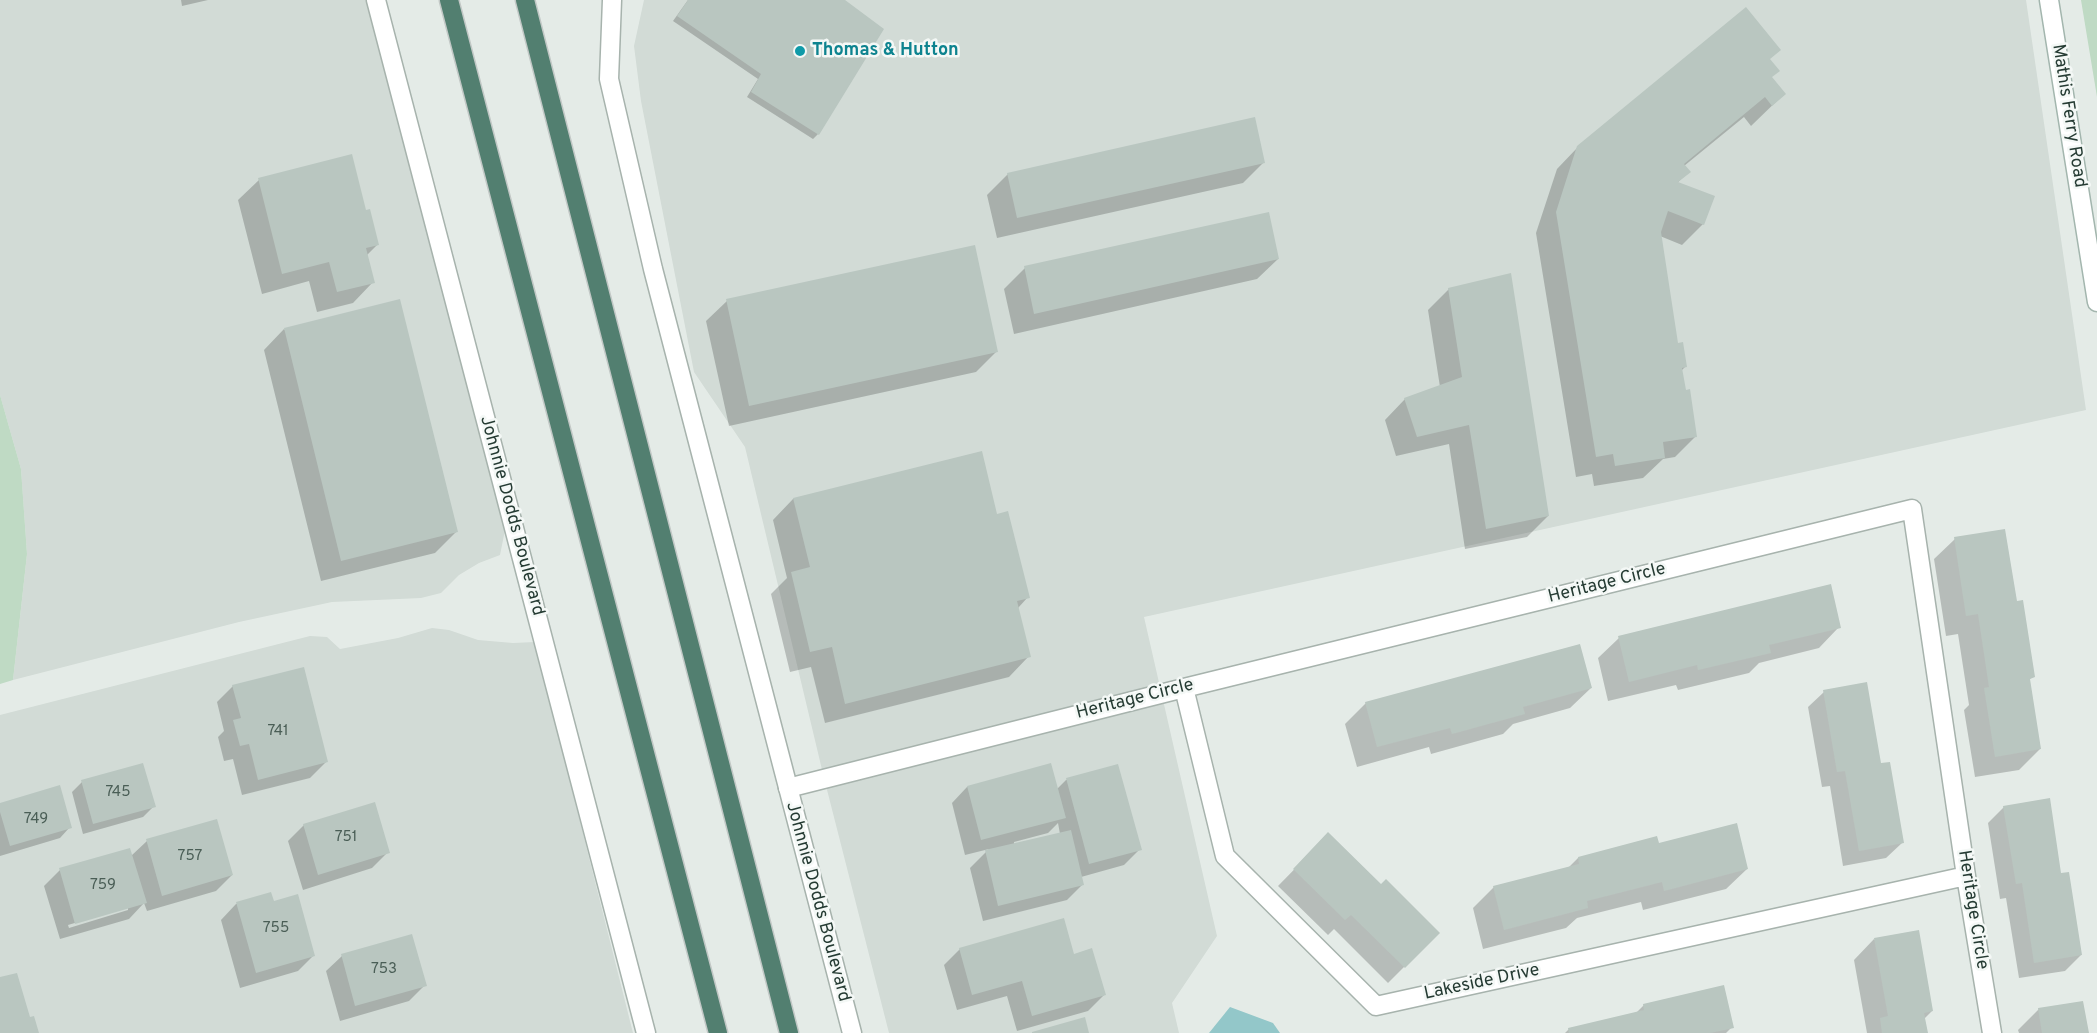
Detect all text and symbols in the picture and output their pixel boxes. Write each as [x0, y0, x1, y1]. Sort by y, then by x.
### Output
place label: Thomas & Hutton [812, 40, 959, 62]
street label: Mathis Ferry Road [2046, 43, 2090, 189]
marker: Thomas & Hutton [793, 44, 807, 58]
street label: Johnnie Dodds Boulevard [474, 414, 548, 618]
street label: Heritage Circle [1546, 559, 1668, 609]
street label: Heritage Circle [1074, 675, 1196, 725]
house number: 741 [267, 723, 289, 741]
house number: 745 [106, 784, 130, 802]
street label: Johnnie Dodds Boulevard [780, 800, 854, 1004]
house number: 749 [24, 811, 48, 829]
house number: 751 [335, 829, 357, 847]
house number: 757 [178, 848, 202, 866]
street label: Heritage Circle [1952, 849, 1992, 971]
house number: 759 [90, 877, 116, 895]
house number: 755 [263, 920, 289, 938]
street label: Lakeside Drive [1422, 960, 1542, 1006]
house number: 753 [371, 961, 397, 979]

